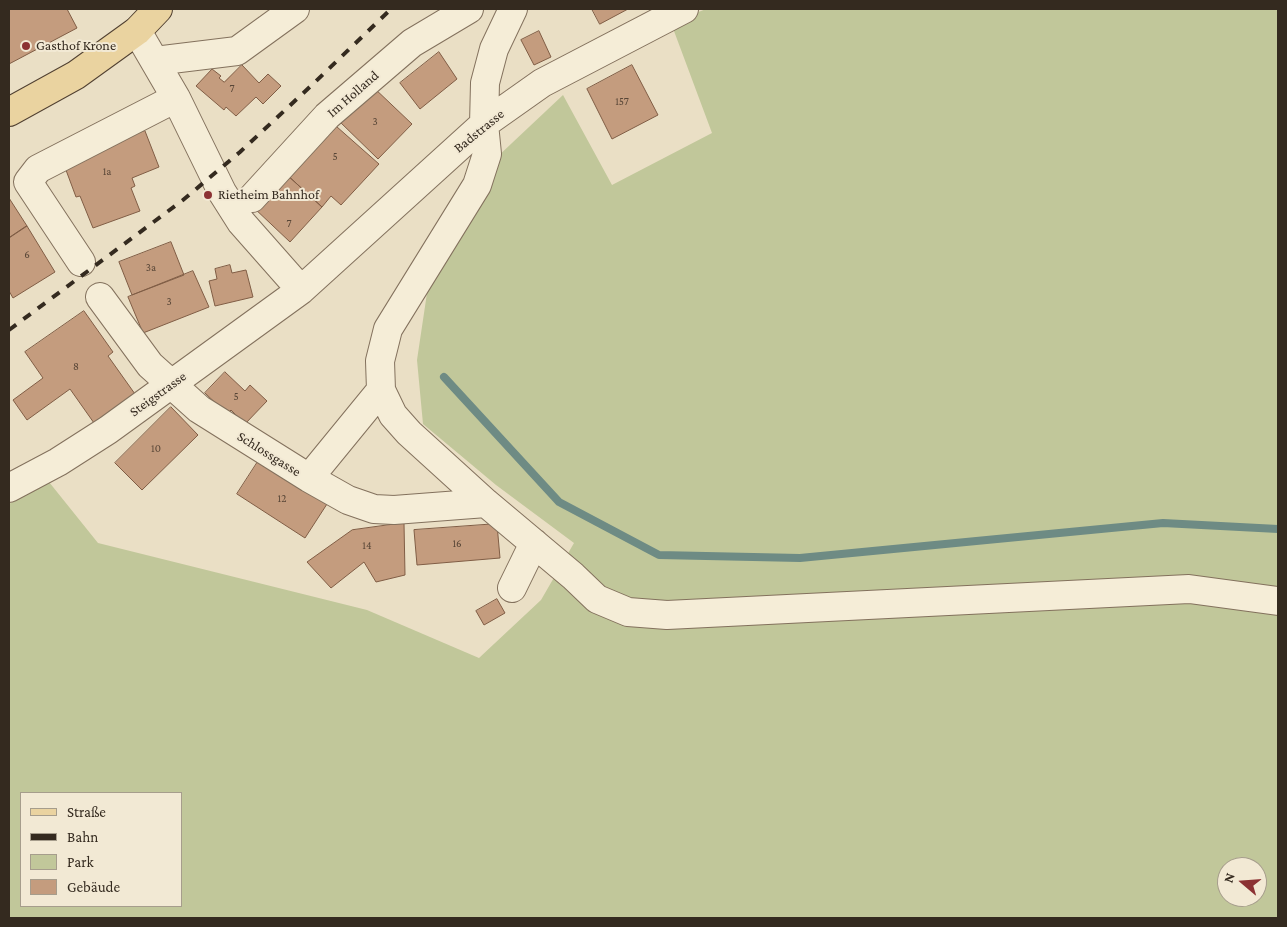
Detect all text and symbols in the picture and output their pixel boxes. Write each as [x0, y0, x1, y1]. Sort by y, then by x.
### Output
place label: Gasthof Krone [36, 38, 116, 54]
marker: Gasthof Krone [20, 40, 32, 52]
street label: Im Holland [324, 67, 382, 121]
house number: 7 [229, 82, 235, 96]
house number: 157 [615, 95, 629, 109]
street label: Badstrasse [450, 106, 508, 156]
house number: 3 [372, 115, 378, 129]
house number: 5 [332, 150, 338, 164]
house number: 1a [103, 165, 111, 179]
place label: Rietheim Bahnhof [218, 187, 319, 203]
marker: Rietheim Bahnhof [202, 189, 214, 201]
house number: 7 [286, 217, 292, 231]
house number: 6 [24, 248, 30, 262]
house number: 3a [146, 261, 156, 275]
house number: 3 [166, 295, 172, 309]
house number: 8 [73, 360, 79, 374]
street label: Steigstrasse [126, 368, 190, 420]
house number: 5 [233, 390, 239, 404]
street label: Schlossgasse [234, 428, 304, 480]
house number: 10 [151, 442, 161, 456]
house number: 12 [278, 492, 286, 506]
house number: 16 [452, 537, 462, 551]
house number: 14 [362, 539, 372, 553]
legend [20, 792, 182, 907]
text: Straße [67, 804, 106, 820]
text: Bahn [67, 829, 98, 845]
text: Park [67, 854, 94, 870]
north arrow [1217, 857, 1267, 907]
text: N [1220, 871, 1238, 885]
text: Gebäude [67, 879, 120, 895]

